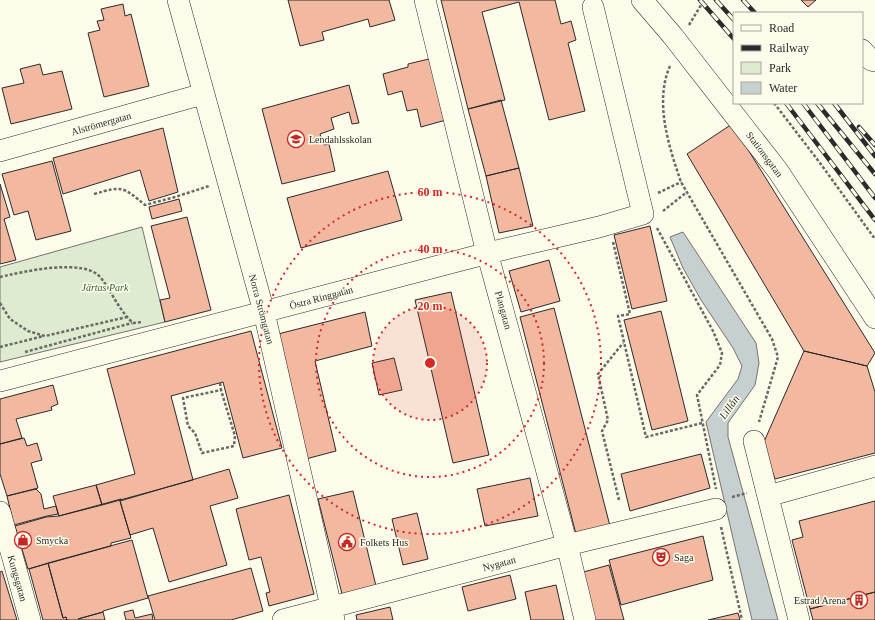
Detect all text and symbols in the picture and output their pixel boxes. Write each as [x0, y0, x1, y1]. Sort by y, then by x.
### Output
legend [733, 12, 863, 104]
text: Road [769, 21, 794, 35]
text: Railway [769, 41, 809, 55]
text: Park [769, 61, 791, 75]
text: Water [769, 81, 797, 95]
street label: Alströmergatan [70, 110, 132, 137]
school or university icon: Lendahlsskolan [286, 129, 306, 149]
street label: Stationsgatan [744, 129, 785, 179]
place label: Lendahlsskolan [309, 134, 372, 145]
text: 60 m [418, 185, 443, 199]
text: 40 m [418, 242, 443, 256]
street label: Norra Strömgatan [247, 273, 276, 345]
park label: Järtas Park [82, 282, 129, 293]
street label: Östra Ringgatan [288, 284, 354, 311]
street label: Plangatan [493, 290, 514, 331]
text: 20 m [418, 299, 443, 313]
centre of rings [423, 356, 437, 370]
water label: Lillån [716, 392, 742, 422]
shop icon: Smycka [13, 530, 33, 550]
public building icon: Folkets Hus [337, 532, 357, 552]
place label: Smycka [36, 535, 69, 546]
place label: Folkets Hus [360, 537, 408, 548]
theatre icon: Saga [651, 547, 671, 567]
place label: Saga [674, 552, 694, 563]
street label: Kungsgatan [6, 554, 29, 603]
street label: Nygatan [481, 554, 517, 573]
building icon: Estrad Arena [849, 590, 869, 610]
place label: Estrad Arena [794, 595, 847, 606]

